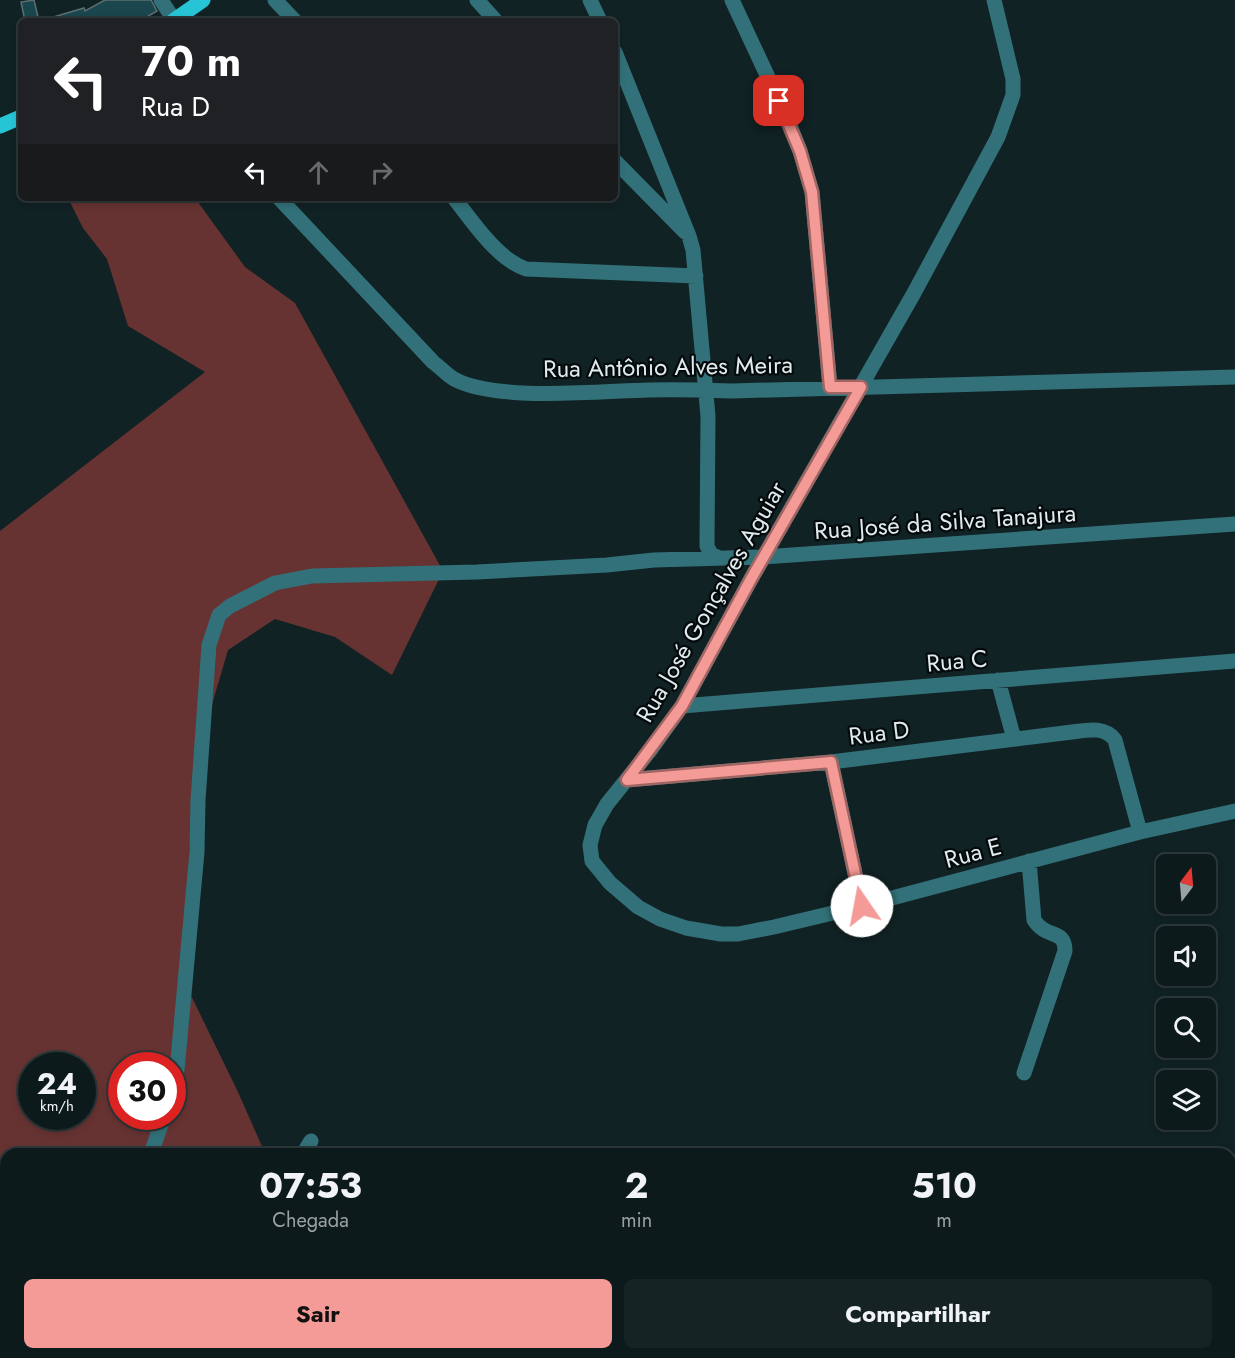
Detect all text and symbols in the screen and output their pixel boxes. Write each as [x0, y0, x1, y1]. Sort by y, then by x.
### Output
text: 70 m [141, 31, 241, 92]
icon: left [42, 42, 120, 120]
pin [753, 75, 804, 126]
icon: arrive [762, 84, 795, 117]
text: Rua D [141, 87, 210, 126]
icon: left [239, 156, 272, 189]
icon: ahead [302, 156, 335, 189]
icon: right [365, 156, 398, 189]
street label: Rua Antônio Alves Meira [543, 347, 793, 386]
street label: Rua José Gonçalves Aguiar [627, 474, 794, 729]
street label: Rua José da Silva Tanajura [813, 495, 1077, 548]
street label: Rua C [925, 640, 989, 681]
street label: Rua D [846, 711, 911, 754]
street label: Rua E [940, 828, 1005, 877]
north arrow [1156, 854, 1216, 914]
map controls [1156, 854, 1216, 1130]
position arrow [830, 874, 894, 938]
button: sound [1156, 926, 1216, 986]
button: search [1156, 998, 1216, 1058]
speed limit sign: 30 [108, 1052, 186, 1130]
text: 24 [37, 1062, 77, 1105]
button: layers [1156, 1070, 1216, 1130]
text: km/h [40, 1095, 74, 1117]
text: 07:53 [259, 1159, 362, 1211]
text: 2 [625, 1159, 648, 1211]
text: 510 [911, 1159, 977, 1211]
text: Chegada [272, 1206, 349, 1235]
text: min [621, 1206, 652, 1235]
text: m [936, 1206, 952, 1235]
button: Sair [24, 1279, 612, 1348]
button: Compartilhar [624, 1279, 1212, 1348]

